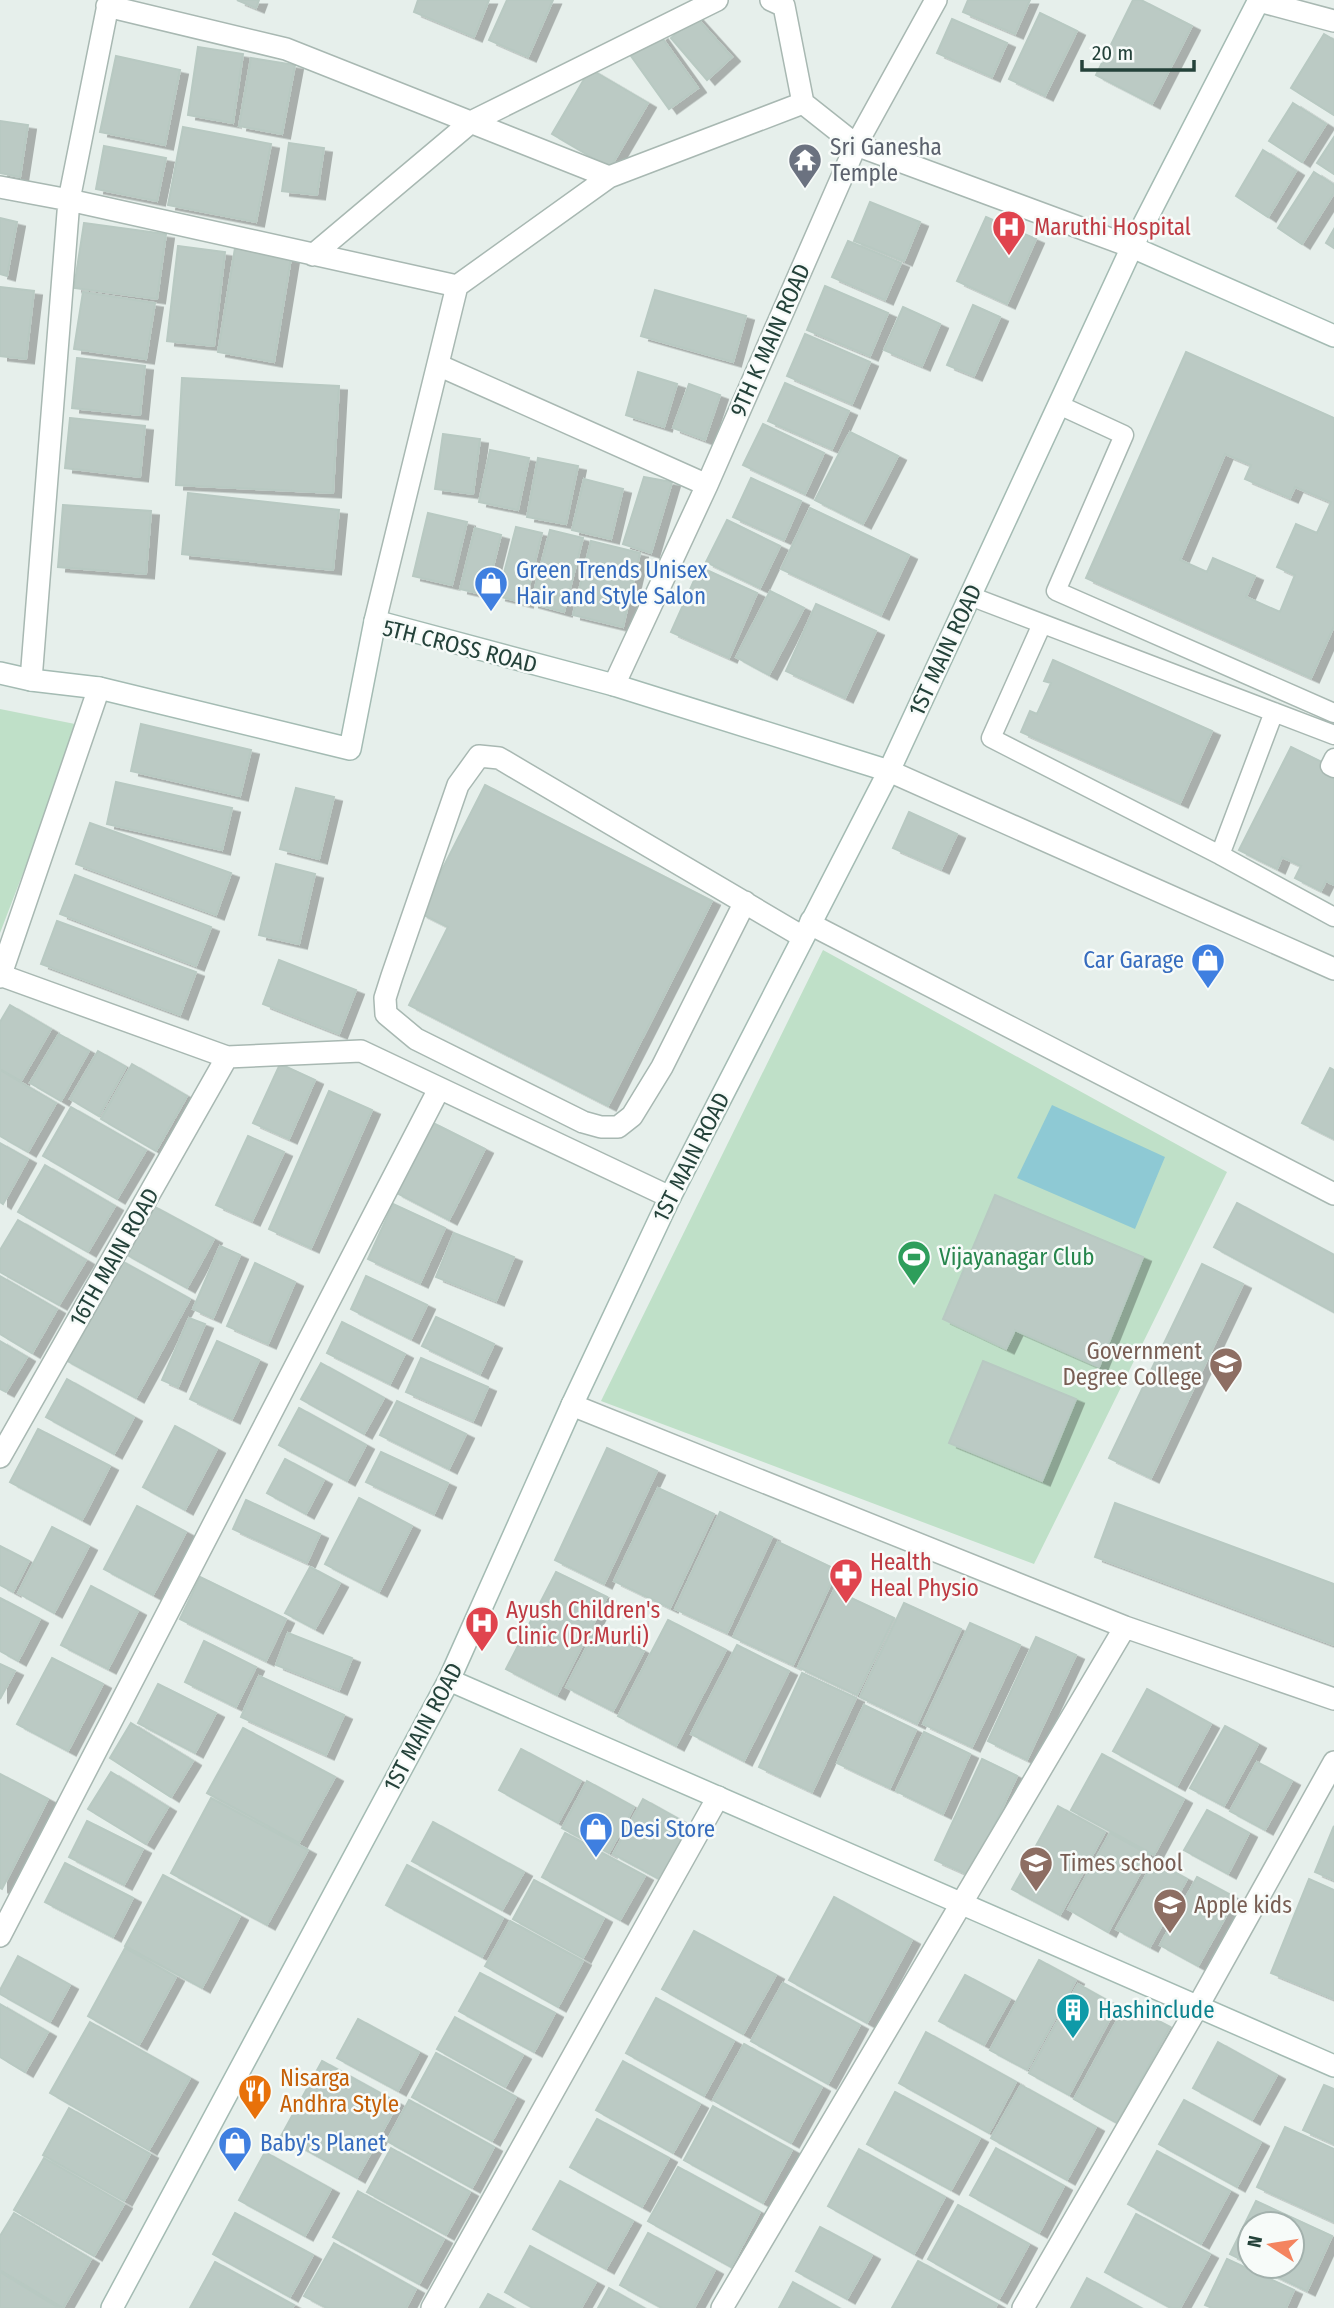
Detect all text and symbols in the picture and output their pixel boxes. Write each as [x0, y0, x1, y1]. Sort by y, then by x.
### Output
scale bar [1082, 28, 1194, 72]
text: 20 m [1092, 40, 1133, 66]
place label: Sri Ganesha Temple [830, 133, 942, 187]
temple icon: Sri Ganesha Temple [786, 141, 824, 190]
hospital icon: Maruthi Hospital [990, 208, 1028, 257]
place label: Maruthi Hospital [1034, 213, 1191, 241]
street label: 9TH K MAIN ROAD [724, 259, 816, 421]
place label: Green Trends Unisex Hair and Style Salon [516, 556, 708, 610]
shop icon: Green Trends Unisex Hair and Style Salon [472, 564, 510, 613]
street label: 1ST MAIN ROAD [902, 580, 988, 720]
street label: 5TH CROSS ROAD [380, 613, 540, 679]
shop icon: Car Garage [1189, 941, 1227, 990]
place label: Car Garage [1083, 946, 1184, 974]
street label: 1ST MAIN ROAD [646, 1087, 736, 1227]
street label: 16TH MAIN ROAD [63, 1183, 165, 1331]
sports icon: Vijayanagar Club [895, 1238, 933, 1287]
place label: Vijayanagar Club [939, 1243, 1094, 1271]
place label: Government Degree College [1062, 1337, 1202, 1391]
school or university icon: Government Degree College [1207, 1345, 1245, 1394]
place label: Health Heal Physio [870, 1548, 979, 1602]
pharmacy icon: Health Heal Physio [827, 1556, 865, 1605]
place label: Ayush Children's Clinic (Dr.Murli) [506, 1596, 660, 1650]
hospital icon: Ayush Children's Clinic (Dr.Murli) [463, 1604, 501, 1653]
street label: 1ST MAIN ROAD [377, 1658, 469, 1796]
shop icon: Desi Store [577, 1810, 615, 1859]
place label: Desi Store [620, 1815, 715, 1843]
school or university icon: Times school [1017, 1844, 1055, 1893]
place label: Times school [1060, 1849, 1183, 1877]
school or university icon: Apple kids [1151, 1886, 1189, 1935]
place label: Apple kids [1194, 1891, 1292, 1919]
building icon: Hashinclude [1054, 1991, 1092, 2040]
place label: Hashinclude [1098, 1996, 1215, 2024]
place label: Nisarga Andhra Style [280, 2064, 399, 2118]
restaurant icon: Nisarga Andhra Style [236, 2072, 274, 2121]
shop icon: Baby's Planet [216, 2124, 254, 2173]
place label: Baby's Planet [260, 2129, 386, 2157]
north arrow [1236, 2210, 1306, 2280]
text: N [1242, 2234, 1267, 2250]

